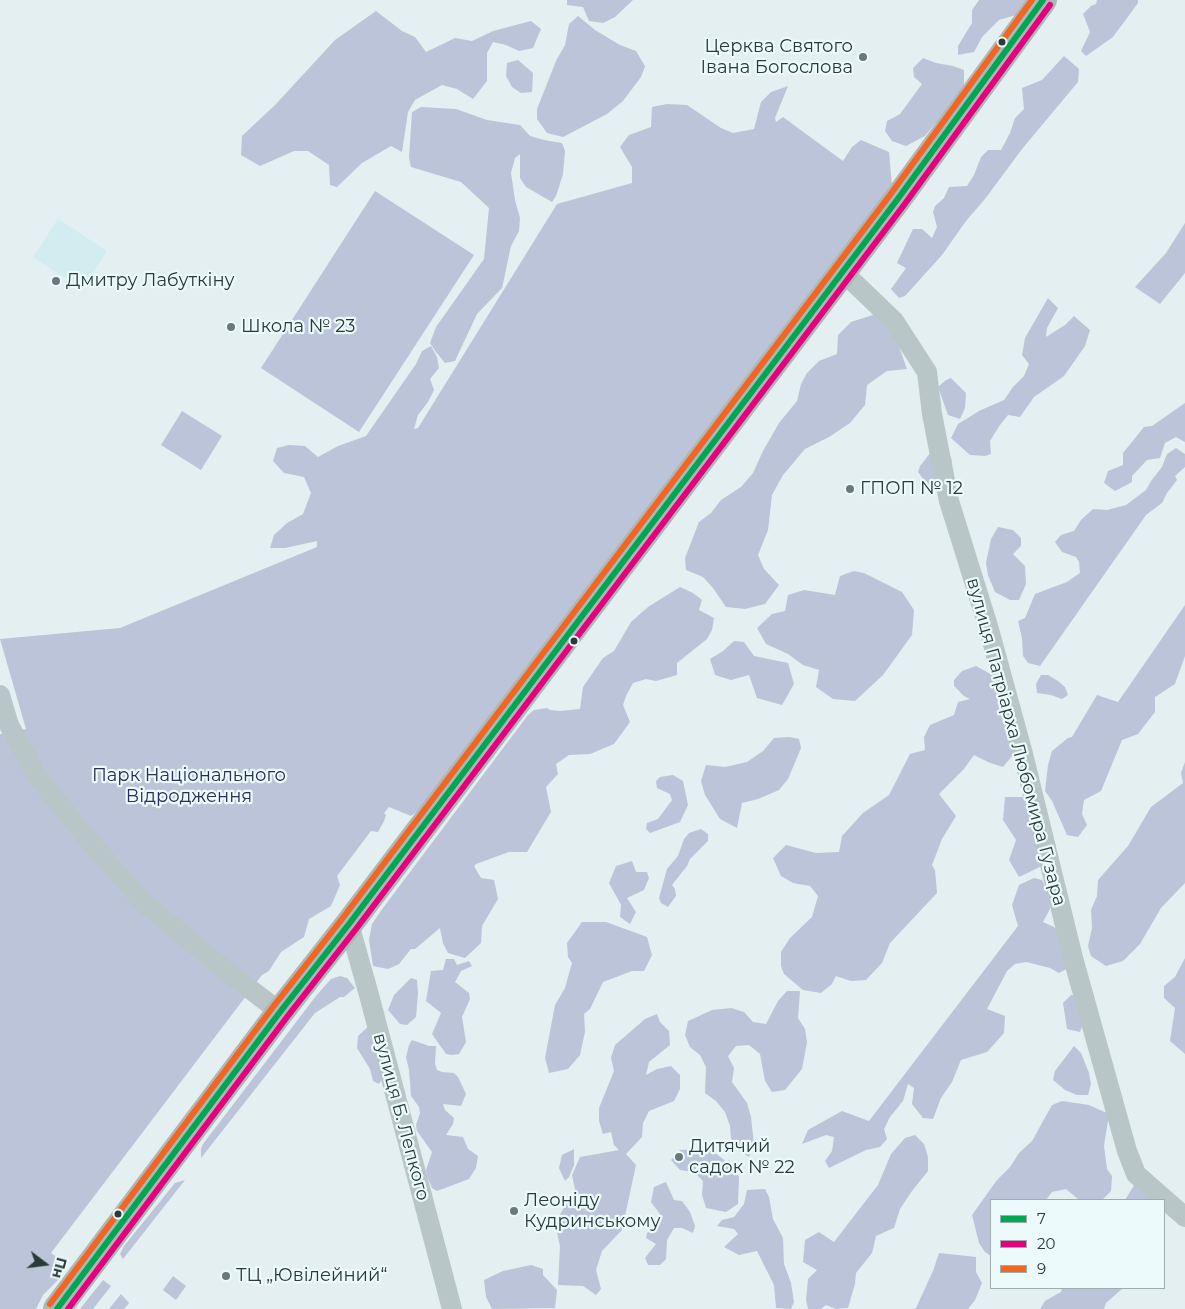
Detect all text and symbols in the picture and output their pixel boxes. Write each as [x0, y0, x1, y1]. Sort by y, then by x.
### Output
place label: Церква Святого Івана Богослова [700, 36, 853, 78]
unlabelled marker [997, 37, 1007, 47]
marker: Церква Святого Івана Богослова [857, 51, 869, 63]
place label: Дмитру Лабуткіну [66, 270, 235, 292]
marker: Дмитру Лабуткіну [50, 275, 62, 287]
place label: Школа № 23 [241, 316, 356, 338]
marker: Школа № 23 [225, 321, 237, 333]
place label: ГПОП № 12 [860, 478, 963, 500]
marker: ГПОП № 12 [844, 483, 856, 495]
street label: вулиця Патріарха Любомира Гузара [962, 576, 1070, 908]
unlabelled marker [569, 636, 579, 646]
park label: Парк Національного Відродження [92, 765, 286, 808]
street label: вулиця Б. Лепкого [368, 1031, 434, 1203]
place label: Дитячий садок № 22 [689, 1136, 795, 1178]
marker: Дитячий садок № 22 [673, 1151, 685, 1163]
place label: Леоніду Кудринському [524, 1190, 661, 1232]
legend [990, 1199, 1165, 1289]
marker: Леоніду Кудринському [508, 1205, 520, 1217]
unlabelled marker [113, 1209, 123, 1219]
text: 7 [1037, 1209, 1046, 1228]
text: 20 [1037, 1234, 1055, 1253]
north arrow [20, 1239, 70, 1289]
text: Пн [48, 1255, 71, 1280]
text: 9 [1037, 1259, 1046, 1278]
place label: ТЦ „Ювілейний“ [236, 1265, 387, 1287]
marker: ТЦ „Ювілейний“ [220, 1270, 232, 1282]

